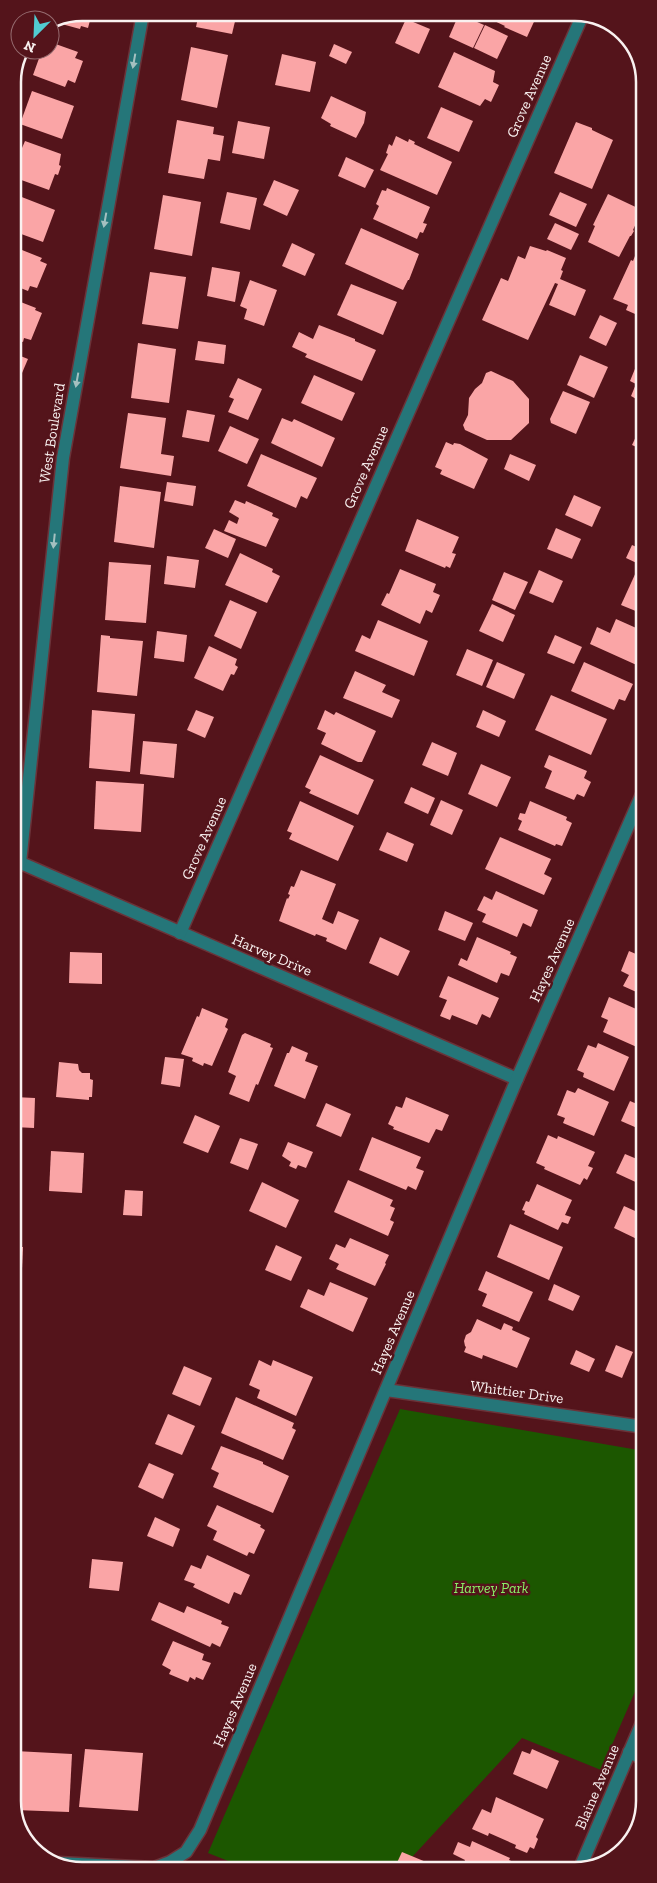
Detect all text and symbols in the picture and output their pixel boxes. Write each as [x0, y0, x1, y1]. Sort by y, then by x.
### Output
north arrow [10, 10, 60, 60]
text: N [21, 36, 38, 56]
street label: Grove Avenue [503, 52, 555, 140]
one-way arrow [130, 53, 138, 69]
one-way arrow [101, 213, 109, 229]
one-way arrow [72, 373, 80, 389]
street label: West Boulevard [35, 381, 69, 484]
street label: Grove Avenue [340, 423, 392, 511]
one-way arrow [50, 534, 58, 550]
street label: Grove Avenue [178, 794, 230, 882]
street label: Hayes Avenue [526, 915, 578, 1005]
street label: Harvey Drive [229, 930, 315, 980]
street label: Hayes Avenue [367, 1287, 419, 1377]
street label: Whittier Drive [469, 1377, 565, 1407]
park label: Harvey Park [454, 1579, 529, 1597]
street label: Hayes Avenue [209, 1660, 261, 1750]
street label: Blaine Avenue [571, 1742, 623, 1832]

